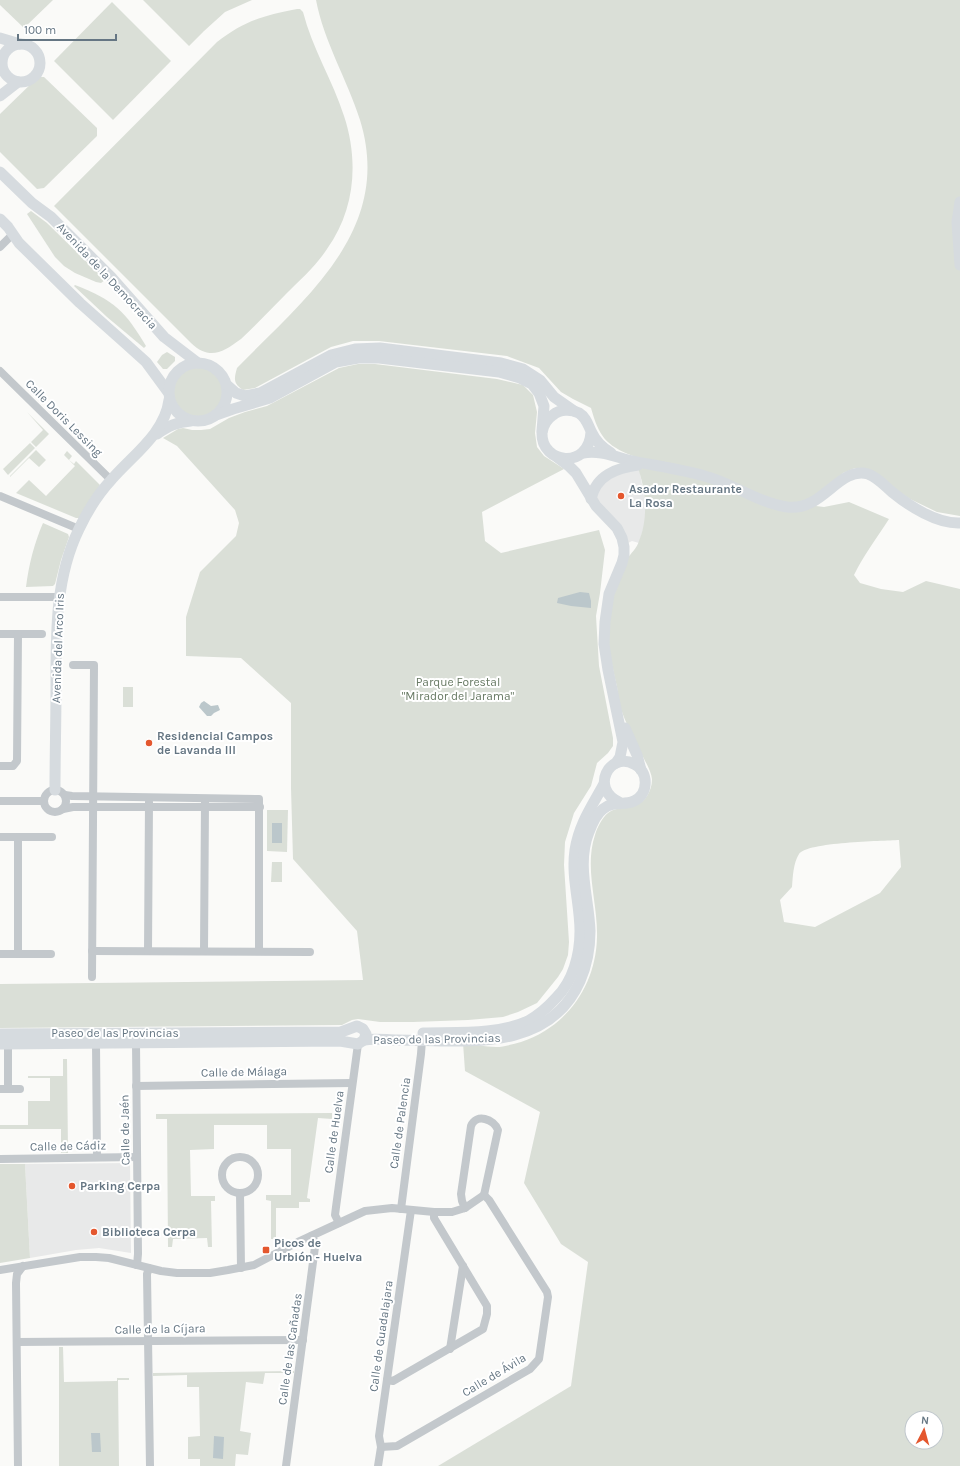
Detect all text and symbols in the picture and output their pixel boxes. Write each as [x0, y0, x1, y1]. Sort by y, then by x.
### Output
scale bar [18, 16, 116, 42]
text: 100 m [24, 23, 56, 37]
street label: Avenida de la Democracia [54, 220, 160, 332]
street label: Calle Doris Lessing [23, 377, 106, 460]
place label: Asador Restaurante La Rosa [629, 482, 742, 510]
marker: Asador Restaurante La Rosa [616, 491, 626, 501]
street label: Avenida del Arco Iris [49, 593, 67, 703]
park label: Parque Forestal "Mirador del Jarama" [402, 675, 515, 703]
place label: Residencial Campos de Lavanda III [157, 729, 273, 757]
marker: Residencial Campos de Lavanda III [144, 738, 154, 748]
street label: Paseo de las Provincias [51, 1026, 179, 1040]
street label: Paseo de las Provincias [373, 1031, 501, 1047]
street label: Calle de Málaga [201, 1064, 287, 1080]
street label: Calle de Palencia [387, 1076, 413, 1170]
street label: Calle de Huelva [321, 1090, 347, 1174]
street label: Calle de Jaén [117, 1095, 133, 1165]
street label: Calle de Cádiz [30, 1138, 106, 1154]
place label: Parking Cerpa [80, 1179, 160, 1193]
marker: Parking Cerpa [67, 1181, 77, 1191]
place label: Biblioteca Cerpa [102, 1225, 196, 1239]
marker: Biblioteca Cerpa [89, 1227, 99, 1237]
place label: Picos de Urbión - Huelva [274, 1236, 362, 1264]
marker: Picos de Urbión - Huelva [261, 1245, 271, 1255]
street label: Calle de Guadalajara [366, 1279, 396, 1393]
street label: Calle de las Cañadas [275, 1292, 305, 1406]
street label: Calle de la Cíjara [114, 1321, 206, 1337]
street label: Calle de Ávila [459, 1350, 528, 1400]
north arrow [904, 1410, 944, 1450]
text: N [920, 1414, 930, 1427]

